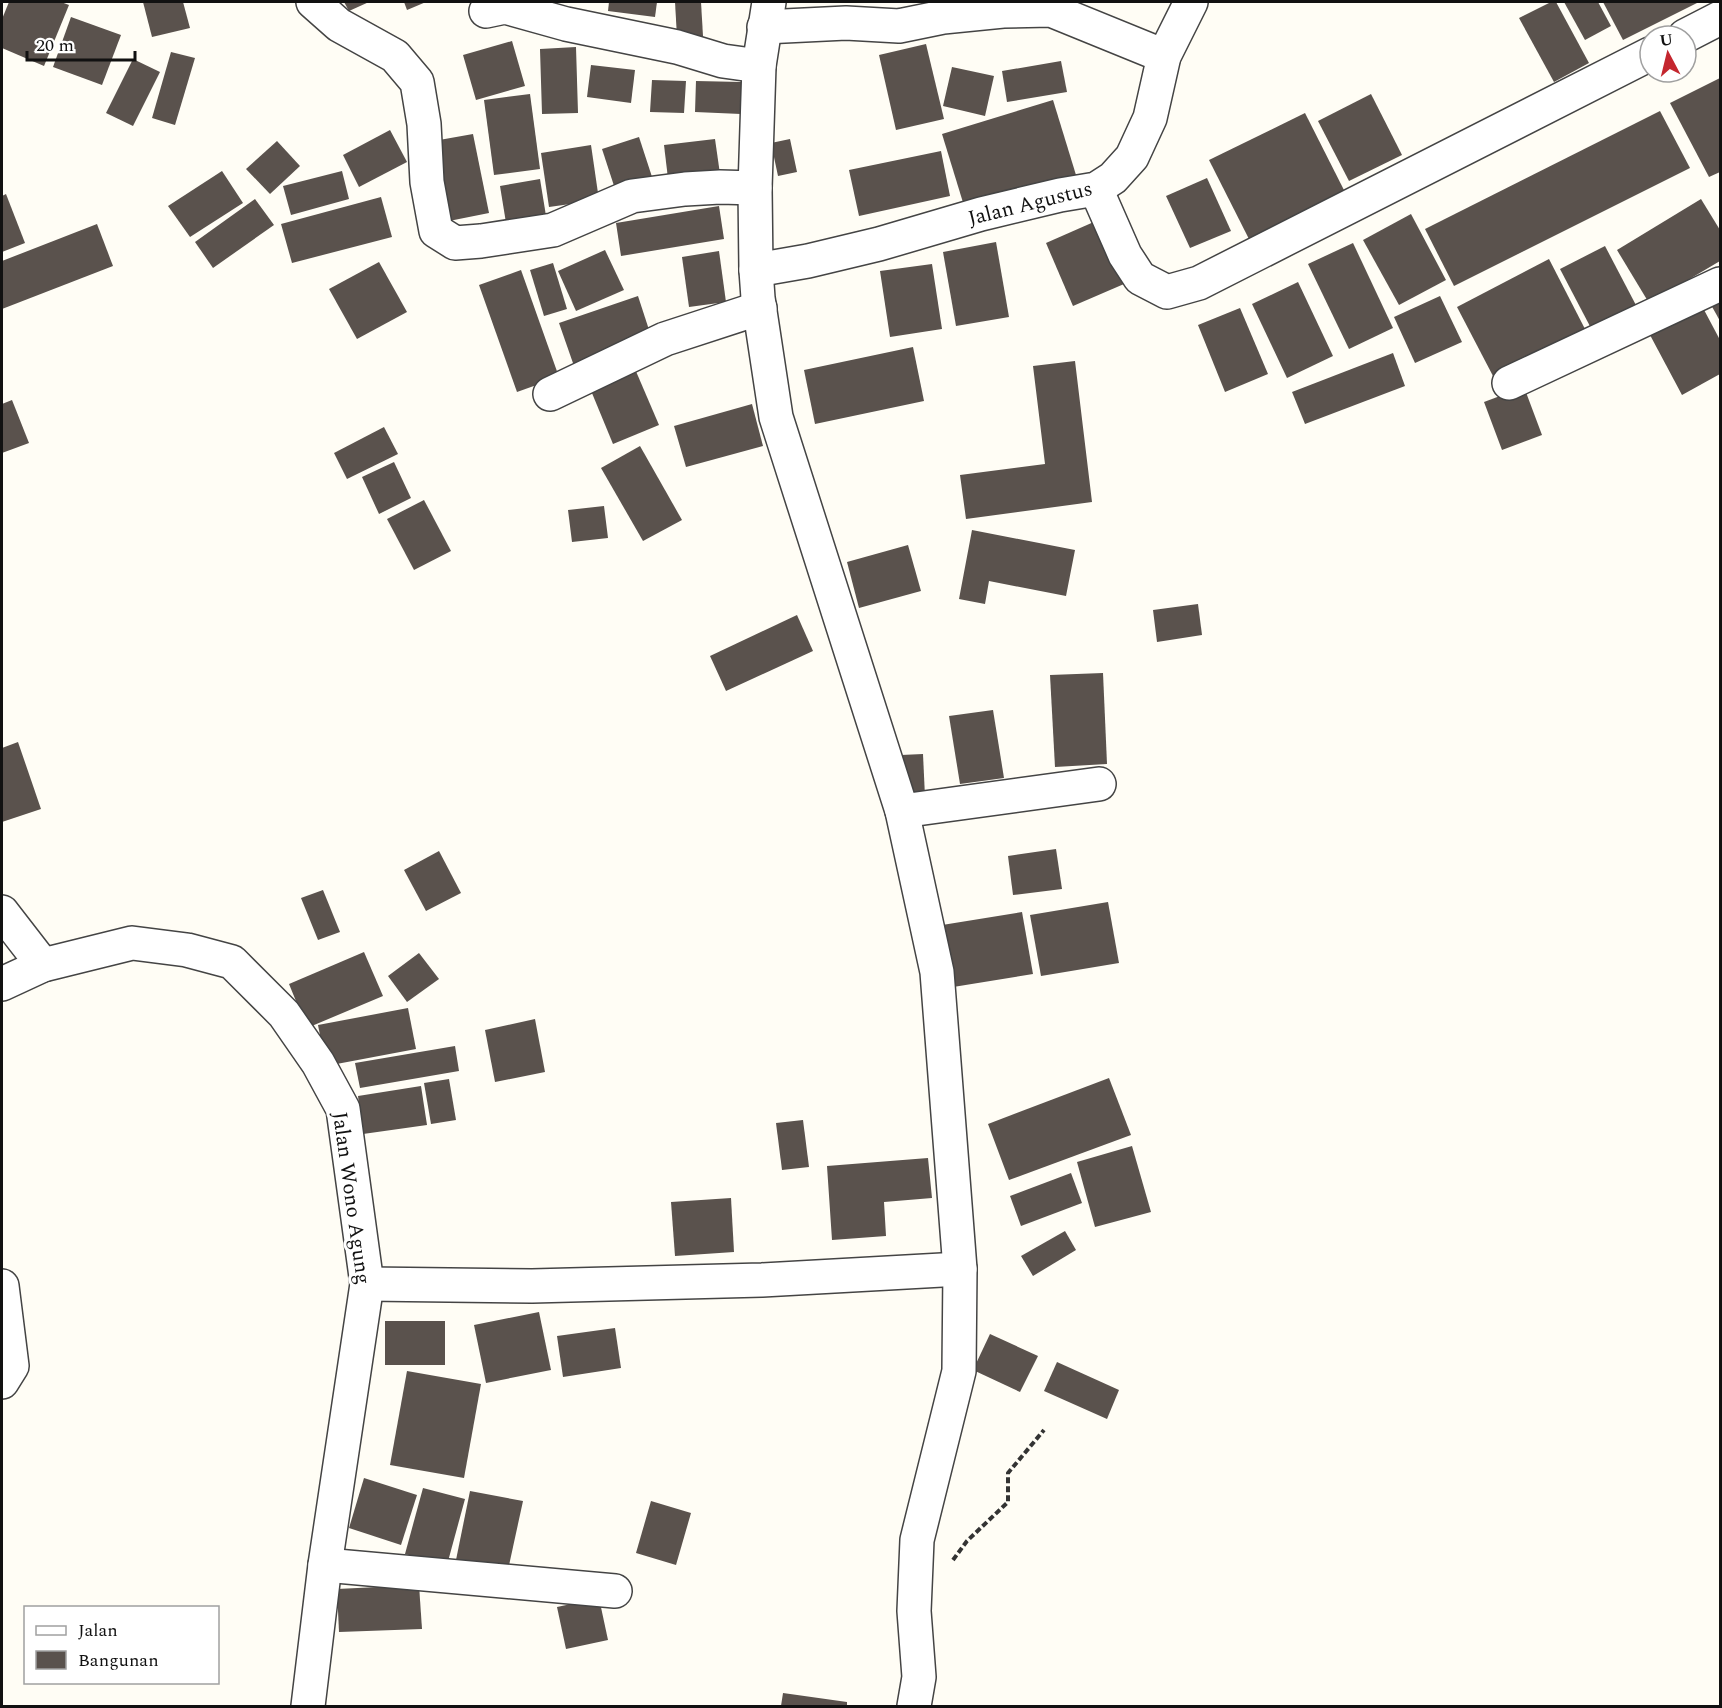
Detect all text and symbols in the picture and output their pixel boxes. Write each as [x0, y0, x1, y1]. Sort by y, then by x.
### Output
scale bar [27, 24, 135, 62]
north arrow [1638, 24, 1698, 84]
text: U [1658, 27, 1674, 53]
text: 20 m [36, 32, 74, 59]
street label: Jalan Agustus [965, 173, 1096, 235]
street label: Jalan Wono Agung [323, 1110, 379, 1287]
legend [24, 1606, 219, 1684]
text: Jalan [78, 1617, 118, 1644]
text: Bangunan [78, 1647, 159, 1674]

